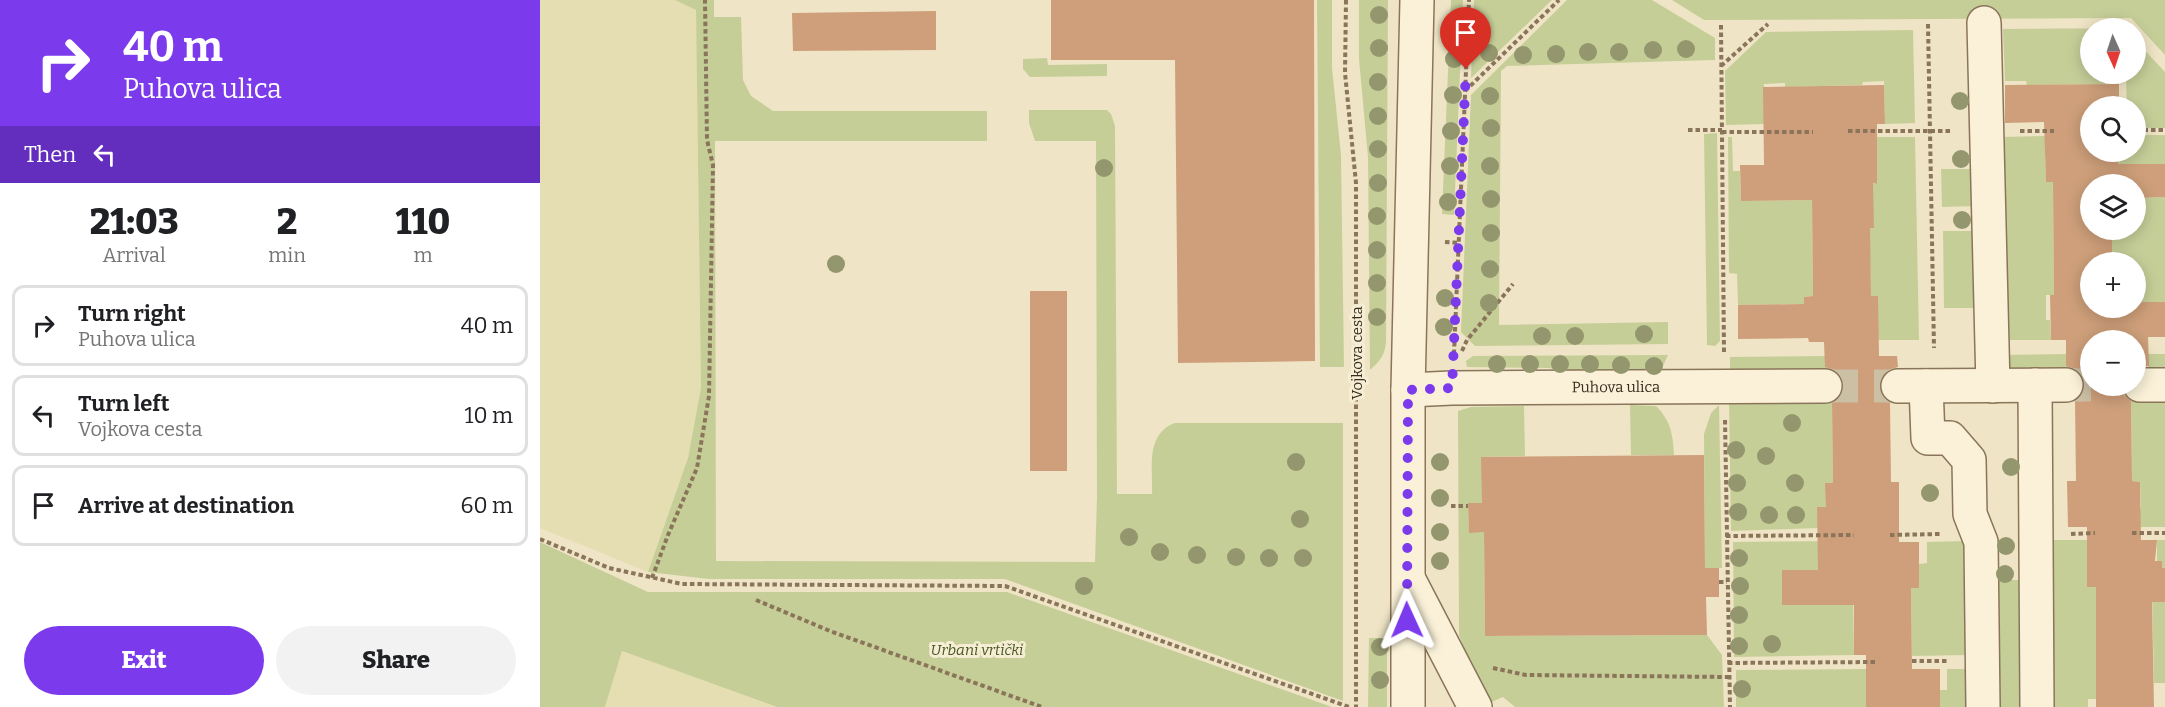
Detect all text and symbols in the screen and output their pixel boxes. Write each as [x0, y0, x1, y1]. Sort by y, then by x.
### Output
pin [1440, 7, 1491, 69]
icon: arrive [1449, 16, 1482, 49]
north arrow [2080, 18, 2146, 84]
map controls [2080, 18, 2146, 396]
text: 40 m [123, 22, 223, 72]
icon: right [24, 24, 102, 102]
text: Puhova ulica [123, 73, 282, 105]
button: search [2080, 96, 2146, 162]
icon: left [88, 138, 121, 171]
text: Then [24, 141, 76, 168]
button: layers [2080, 174, 2146, 240]
text: 21:03 [90, 200, 179, 244]
text: 2 [277, 200, 297, 244]
text: 110 [396, 200, 450, 244]
text: Arrival [102, 243, 166, 267]
text: min [268, 243, 306, 267]
text: m [413, 243, 433, 267]
button: + [2080, 252, 2146, 318]
text: Turn right [78, 300, 186, 327]
street label: Vojkova cesta [1348, 306, 1366, 400]
icon: right [27, 309, 60, 342]
text: 40 m [461, 312, 513, 339]
text: Puhova ulica [78, 327, 196, 351]
button: − [2080, 330, 2146, 396]
street label: Puhova ulica [1572, 378, 1660, 396]
text: Turn left [78, 390, 170, 417]
icon: left [27, 399, 60, 432]
text: 10 m [465, 402, 513, 429]
text: Vojkova cesta [78, 417, 202, 441]
icon: arrive [27, 489, 60, 522]
text: Arrive at destination [78, 492, 294, 519]
text: 60 m [461, 492, 513, 519]
position arrow [1375, 588, 1439, 652]
button: Exit [24, 626, 264, 695]
button: Share [276, 626, 516, 695]
park label: Urbani vrtički [931, 641, 1023, 659]

